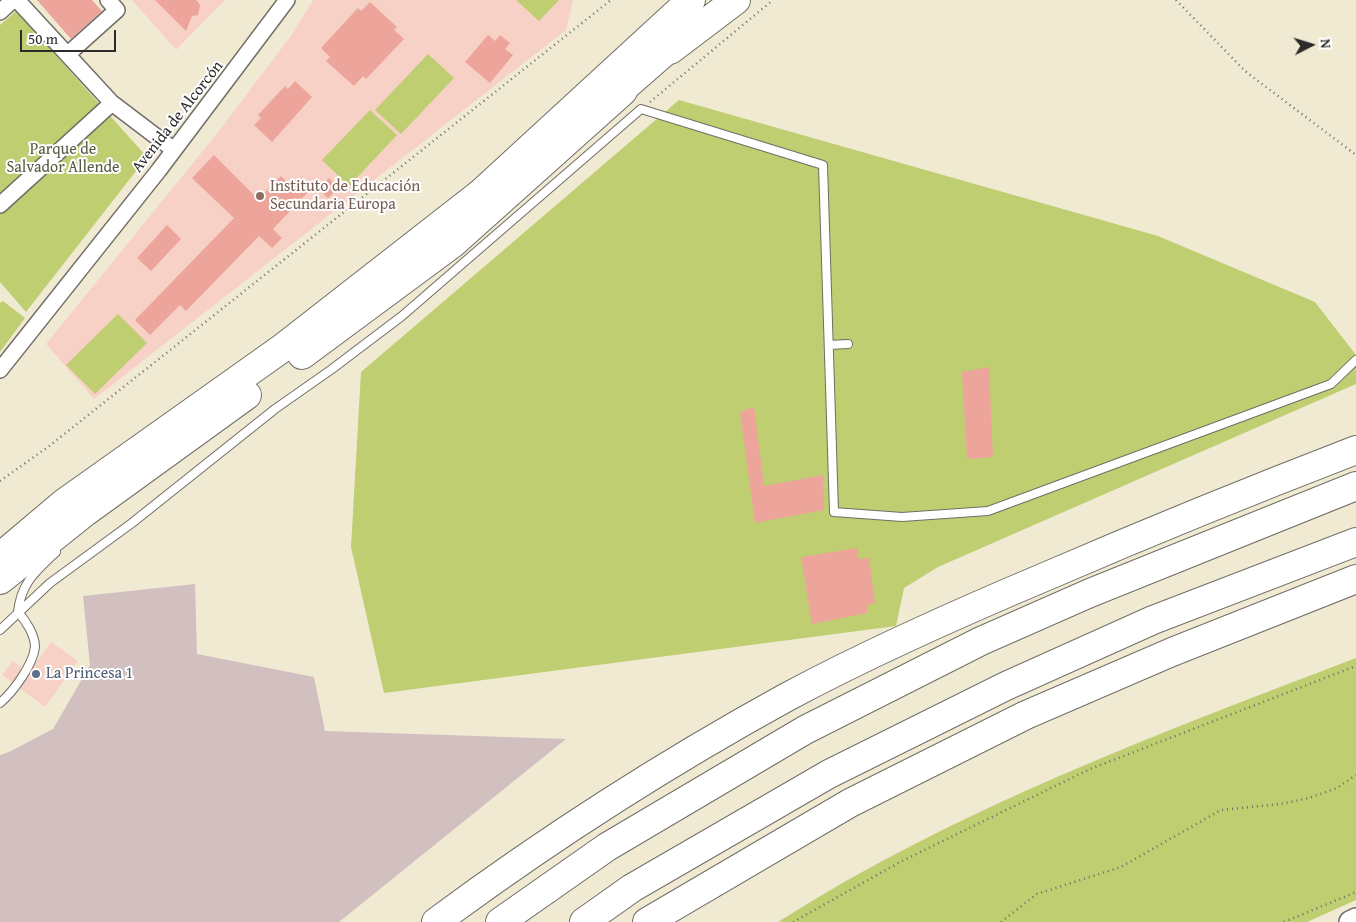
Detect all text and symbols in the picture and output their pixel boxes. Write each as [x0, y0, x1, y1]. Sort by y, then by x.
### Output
scale bar [22, 20, 119, 52]
north arrow [1286, 20, 1336, 70]
text: 50 m [28, 28, 58, 49]
text: N [1316, 38, 1336, 49]
street label: Avenida de Alcorcón [128, 57, 228, 177]
park label: Parque de Salvador Allende [6, 140, 120, 178]
place label: Instituto de Educación Secundaria Europa [270, 177, 420, 215]
marker: Instituto de Educación Secundaria Europa [254, 190, 266, 202]
place label: La Princesa 1 [46, 664, 133, 684]
marker: La Princesa 1 [30, 668, 42, 680]

